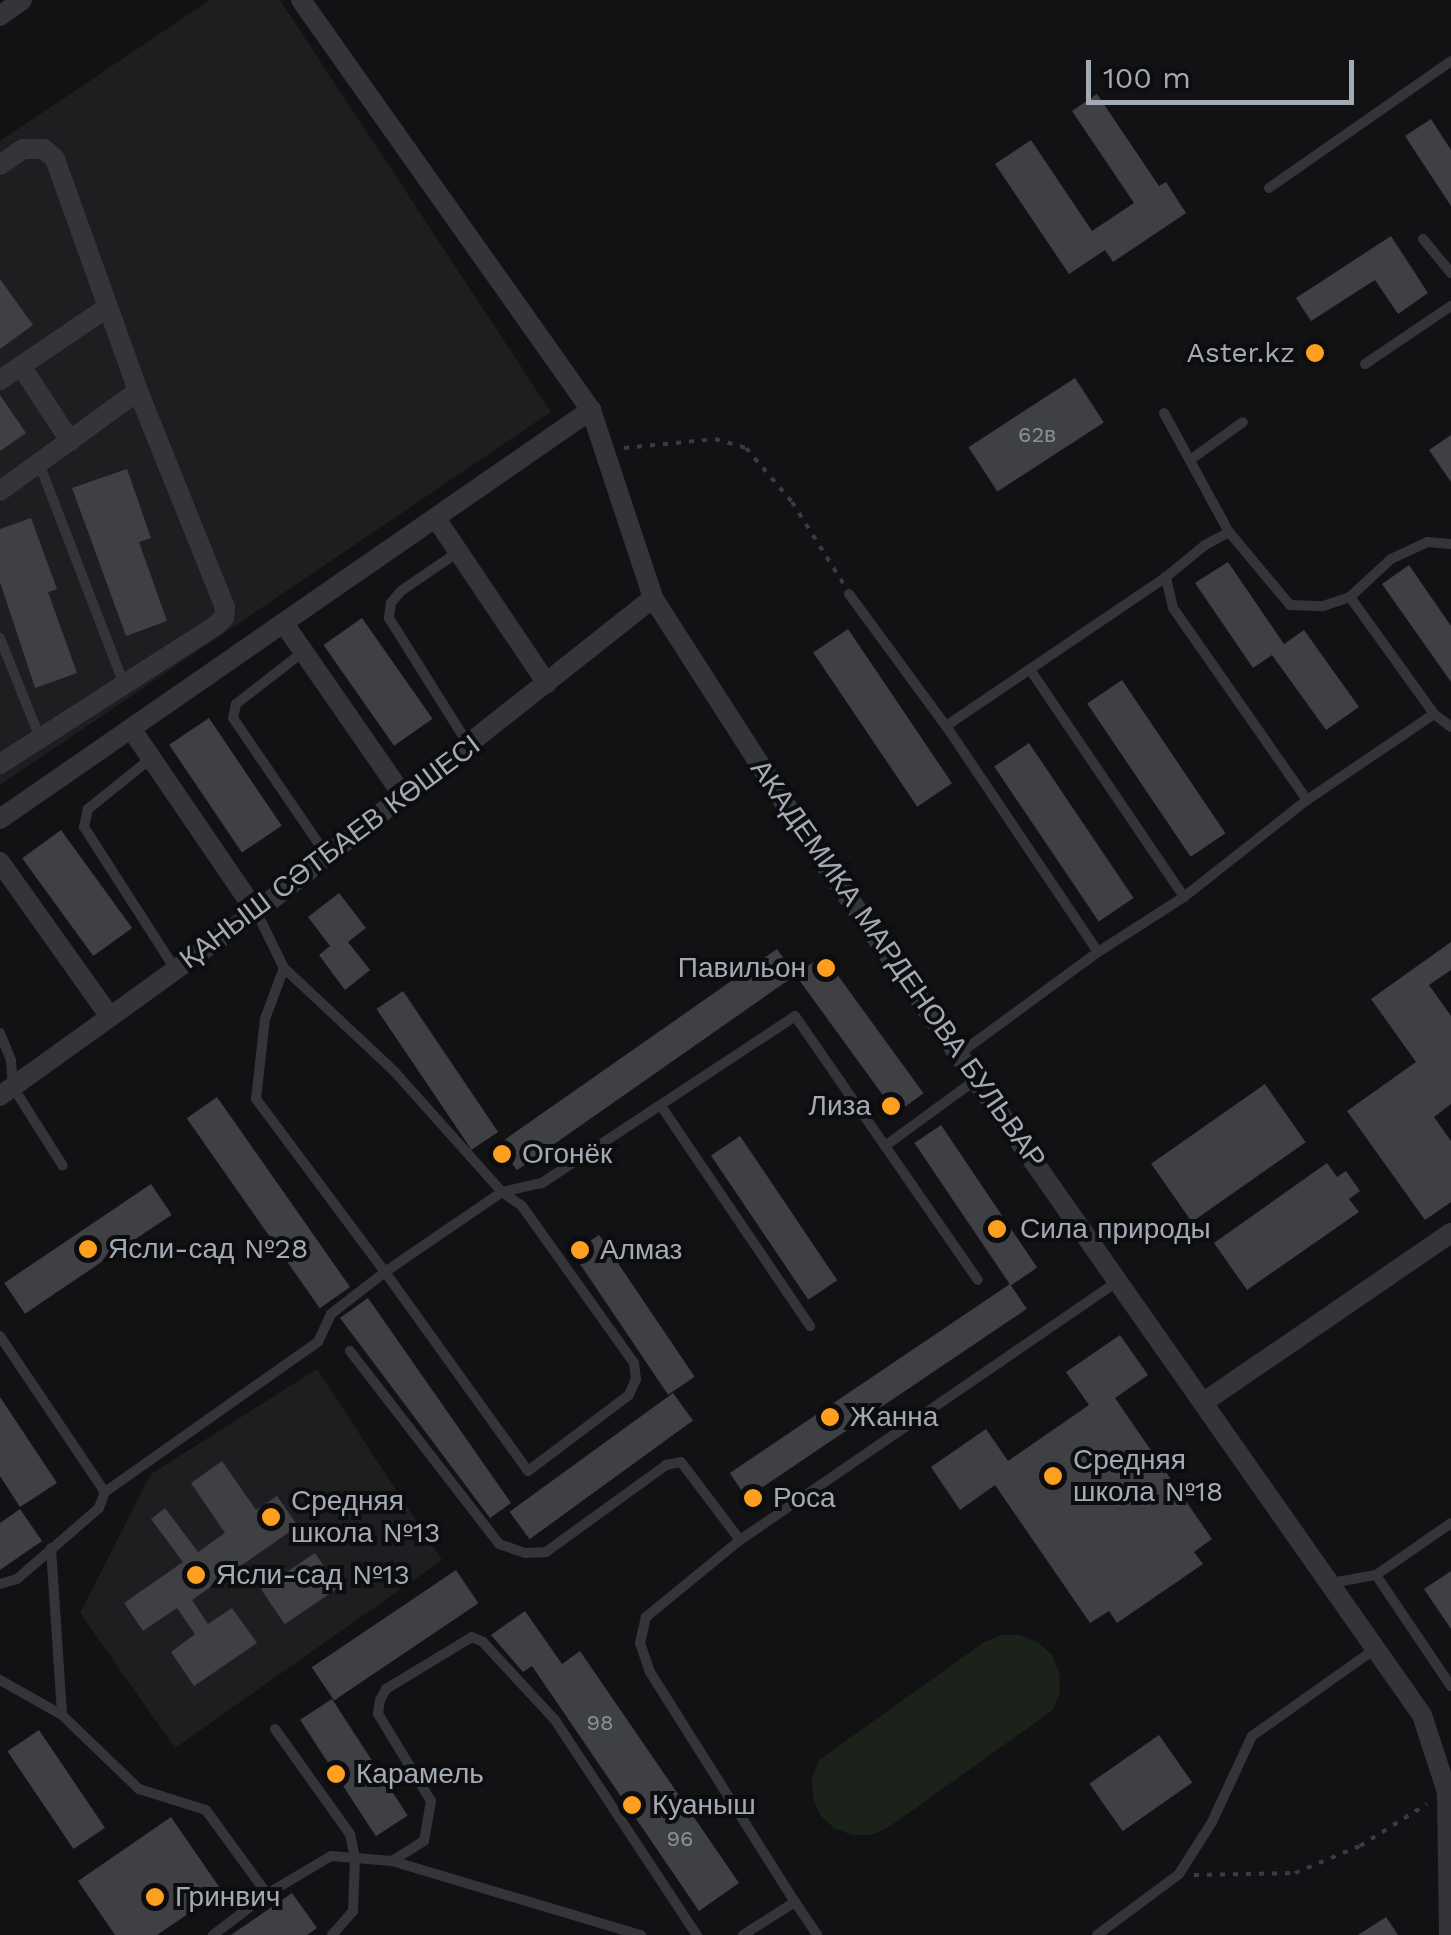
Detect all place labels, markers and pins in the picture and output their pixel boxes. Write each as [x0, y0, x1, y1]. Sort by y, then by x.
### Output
place label: Aster.kz [1187, 336, 1295, 370]
marker: Aster.kz [1304, 342, 1326, 364]
place label: Павильон [678, 951, 806, 985]
marker: Павильон [815, 957, 837, 979]
place label: Лиза [809, 1089, 871, 1123]
marker: Лиза [880, 1095, 902, 1117]
place label: Огонёк [522, 1137, 612, 1171]
marker: Огонёк [491, 1143, 513, 1165]
place label: Сила природы [1020, 1212, 1211, 1246]
marker: Сила природы [984, 1216, 1010, 1242]
place label: Ясли-сад №28 [108, 1232, 308, 1266]
place label: Алмаз [600, 1233, 682, 1267]
marker: Ясли-сад №28 [77, 1238, 99, 1260]
marker: Алмаз [569, 1239, 591, 1261]
place label: Жанна [850, 1400, 938, 1434]
marker: Жанна [819, 1406, 841, 1428]
place label: Средняя школа №18 [1073, 1443, 1223, 1509]
marker: Средняя школа №18 [1042, 1465, 1064, 1487]
place label: Роса [773, 1481, 836, 1515]
place label: Средняя школа №13 [291, 1484, 440, 1550]
marker: Роса [742, 1487, 764, 1509]
marker: Средняя школа №13 [260, 1506, 282, 1528]
place label: Ясли-сад №13 [216, 1558, 410, 1592]
marker: Ясли-сад №13 [185, 1564, 207, 1586]
place label: Карамель [356, 1757, 484, 1791]
marker: Карамель [325, 1763, 347, 1785]
place label: Куаныш [652, 1788, 756, 1822]
marker: Куаныш [621, 1794, 643, 1816]
place label: Гринвич [175, 1880, 280, 1914]
marker: Гринвич [144, 1886, 166, 1908]

